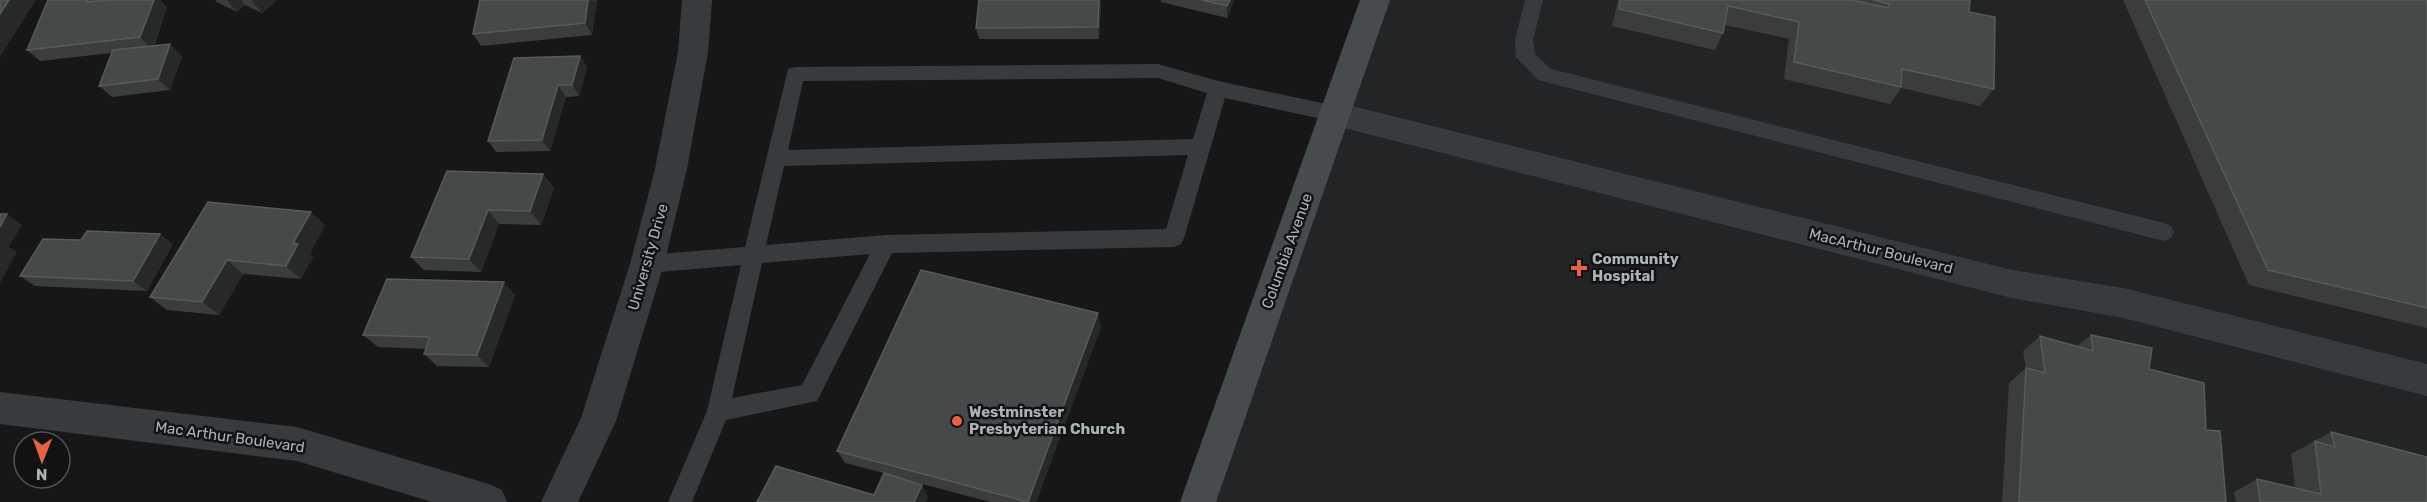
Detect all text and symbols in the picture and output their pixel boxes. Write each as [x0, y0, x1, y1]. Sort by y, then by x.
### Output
street label: Columbia Avenue [1258, 191, 1316, 311]
street label: University Drive [624, 202, 672, 312]
street label: MacArthur Boulevard [1807, 224, 1955, 278]
place label: Community Hospital [1592, 250, 1679, 285]
marker: Community Hospital [1570, 259, 1588, 277]
place label: Westminster Presbyterian Church [969, 403, 1125, 438]
marker: Westminster Presbyterian Church [950, 414, 964, 428]
street label: Mac Arthur Boulevard [154, 418, 306, 456]
north arrow [12, 430, 72, 490]
text: N [36, 465, 48, 484]

